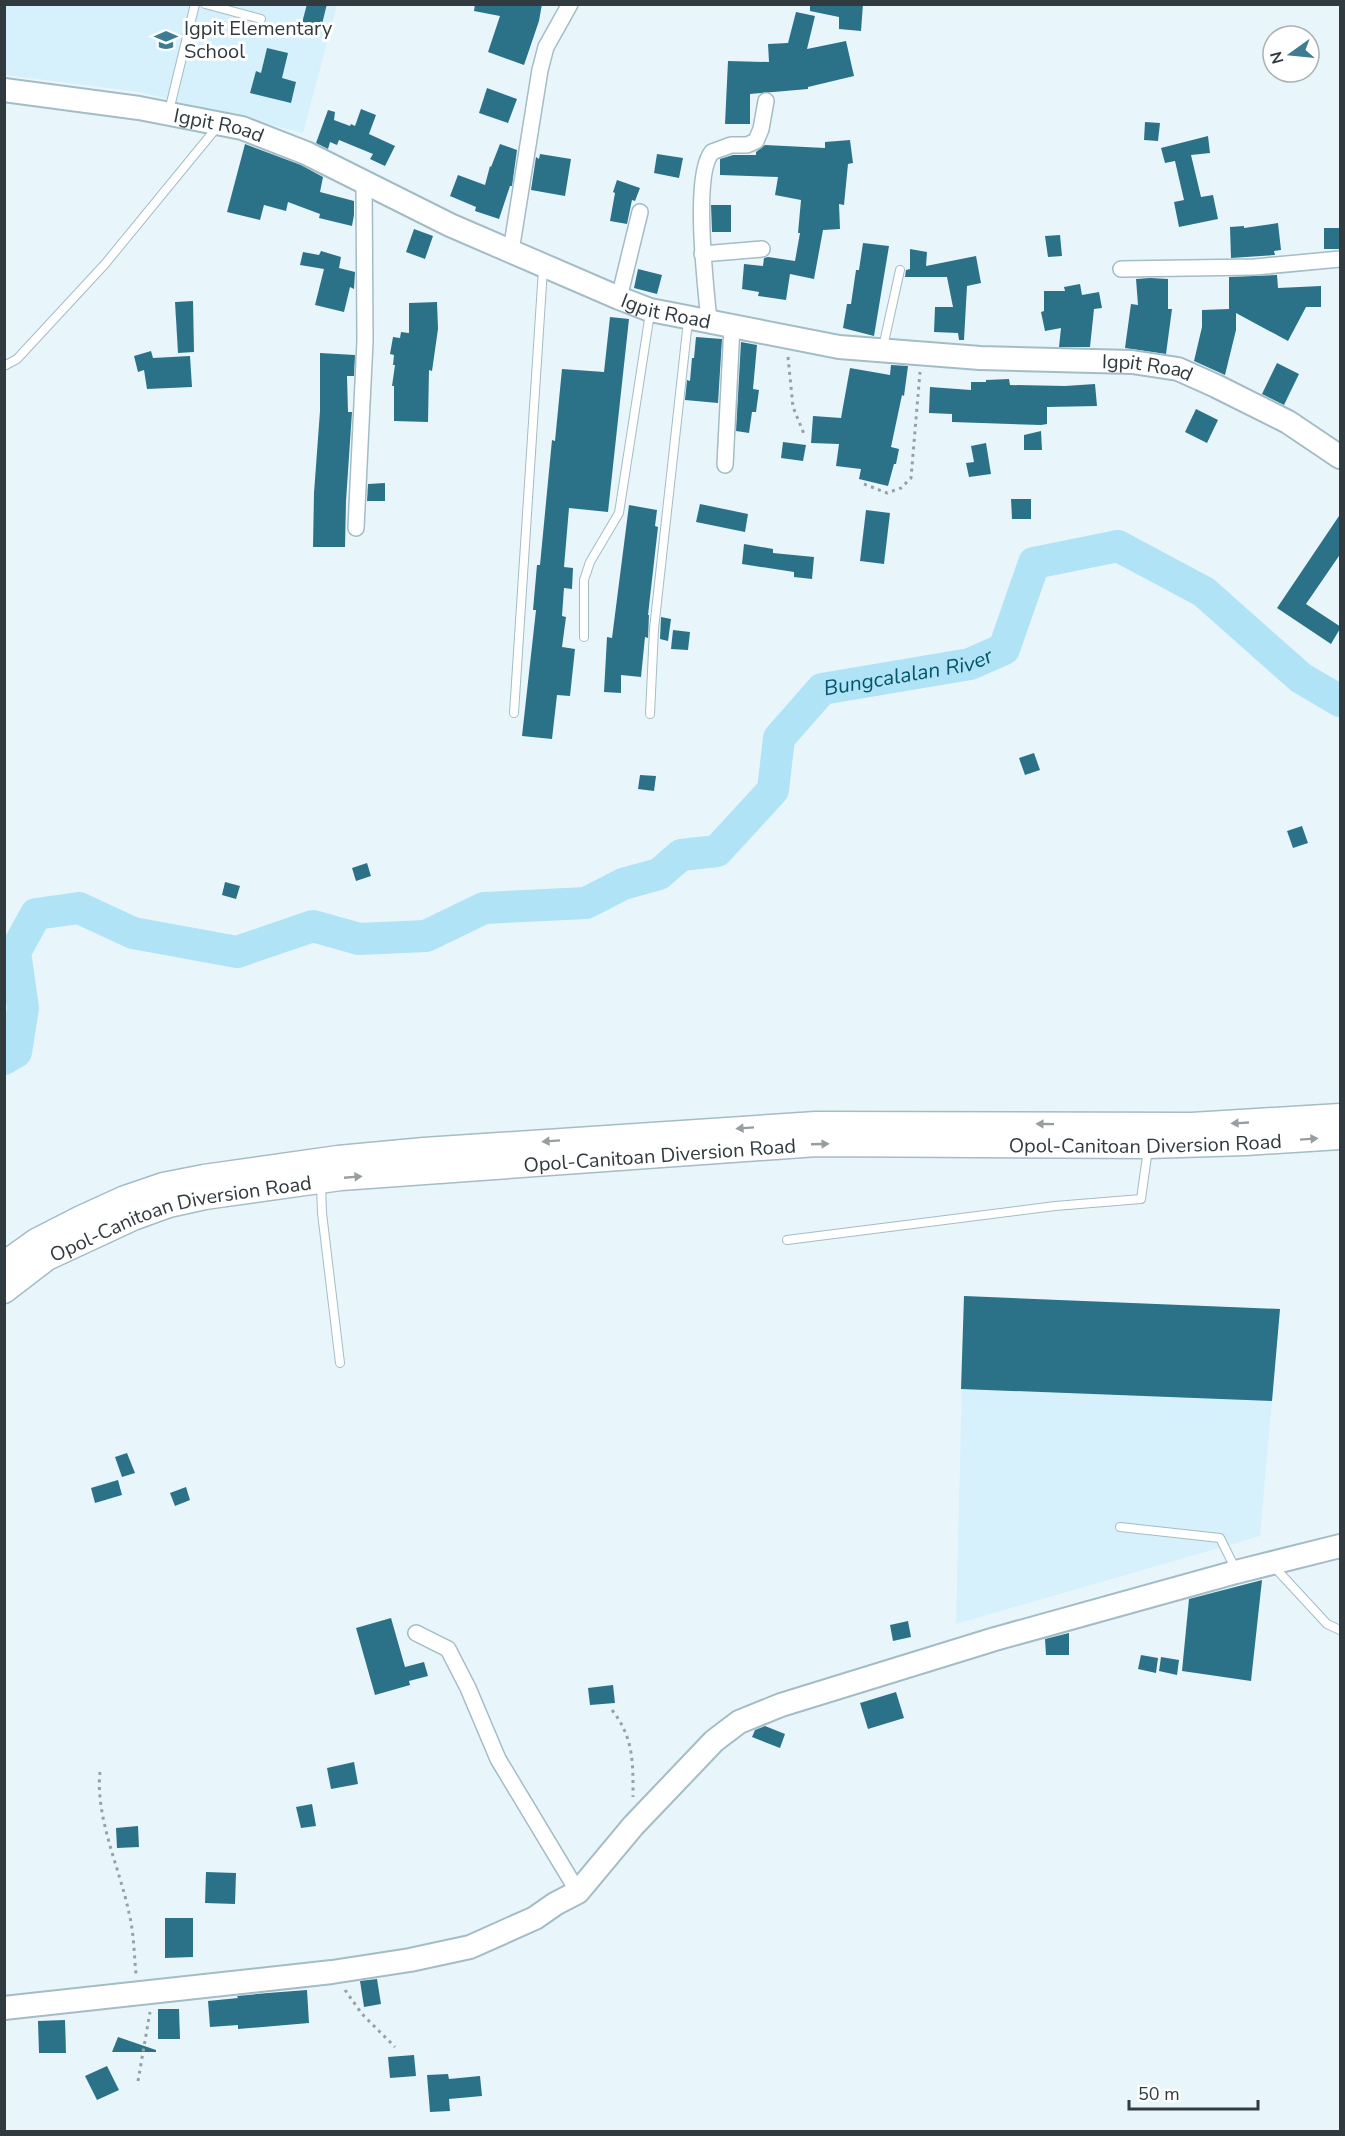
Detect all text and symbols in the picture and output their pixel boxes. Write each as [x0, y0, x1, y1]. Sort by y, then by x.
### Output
place label: Igpit Elementary School [184, 15, 333, 65]
north arrow [1261, 24, 1321, 84]
school or university icon: Igpit Elementary School [153, 27, 179, 53]
text: N [1265, 49, 1290, 66]
street label: Igpit Road [172, 102, 268, 149]
street label: Igpit Road [617, 287, 713, 335]
street label: Igpit Road [1101, 348, 1197, 388]
water label: Bungcalalan River [822, 642, 997, 702]
one-way arrow [1231, 1118, 1250, 1127]
one-way arrow [1036, 1119, 1055, 1129]
one-way arrow [736, 1123, 755, 1133]
street label: Opol-Canitoan Diversion Road [1009, 1127, 1283, 1160]
street label: Opol-Canitoan Diversion Road [522, 1132, 797, 1178]
one-way arrow [1300, 1134, 1319, 1144]
one-way arrow [541, 1137, 560, 1146]
one-way arrow [811, 1140, 830, 1149]
street label: Opol-Canitoan Diversion Road [45, 1169, 313, 1268]
one-way arrow [344, 1172, 363, 1182]
scale bar [1129, 2073, 1258, 2111]
text: 50 m [1138, 2082, 1180, 2106]

